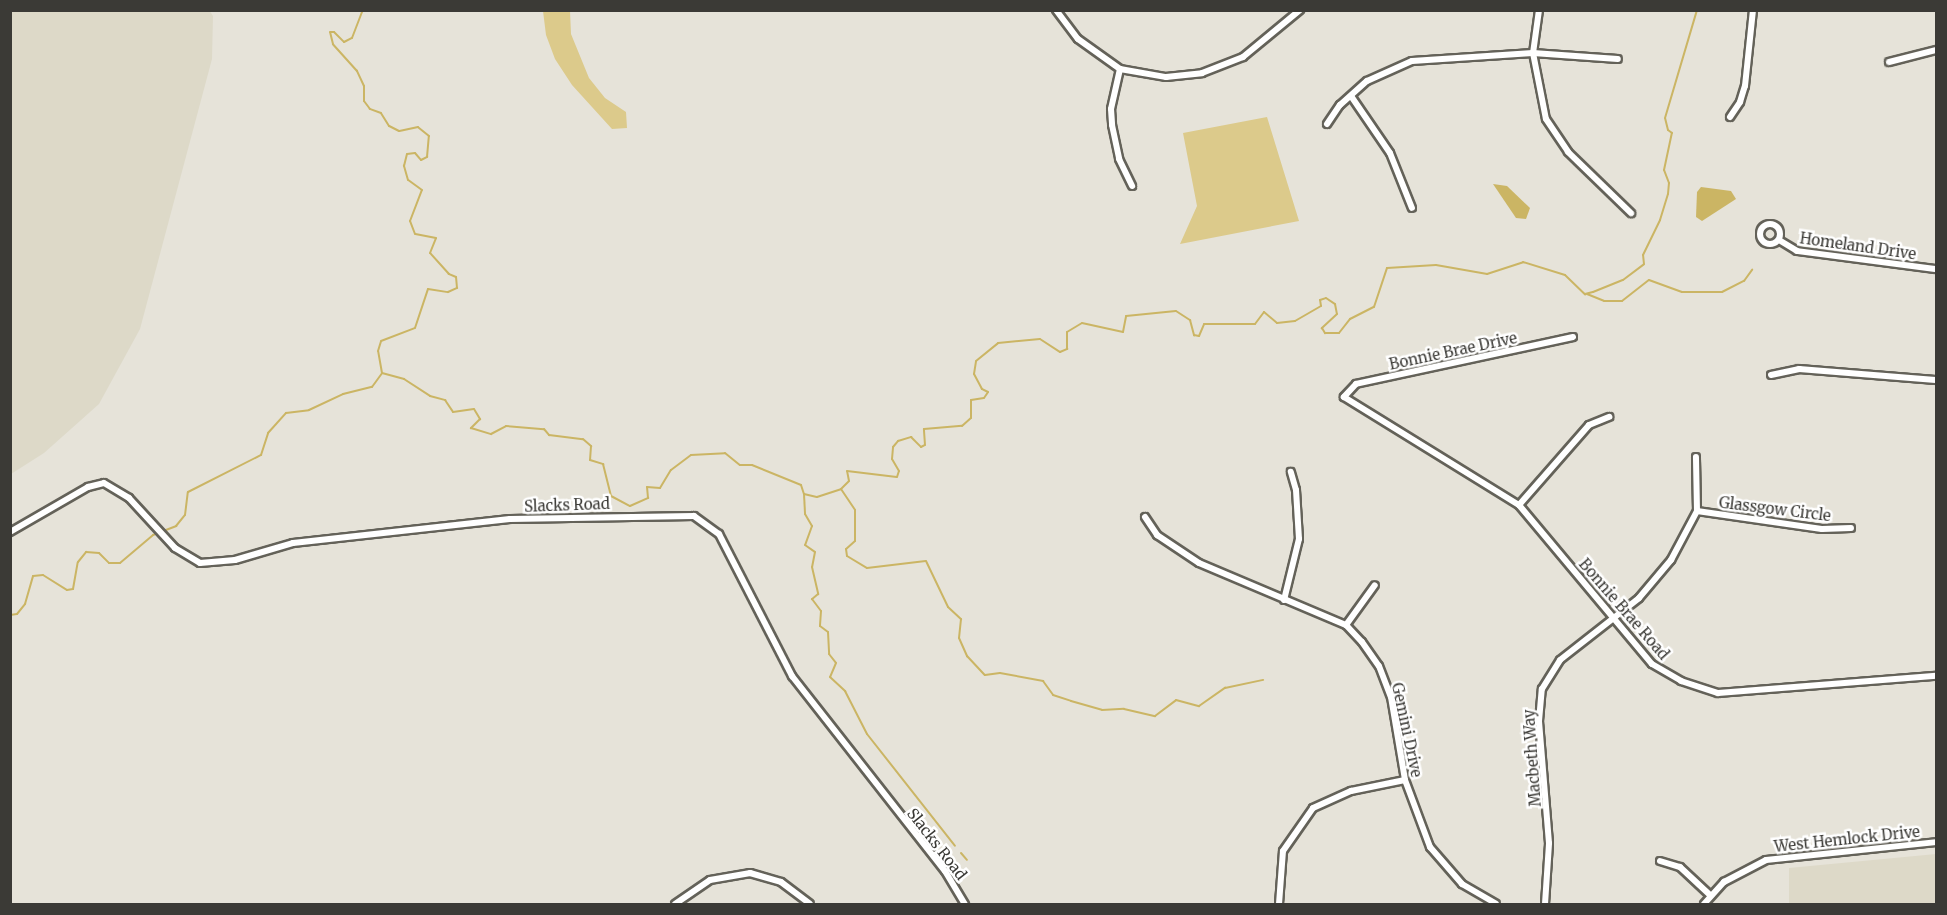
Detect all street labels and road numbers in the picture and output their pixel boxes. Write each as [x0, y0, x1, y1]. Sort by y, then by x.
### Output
street label: Homeland Drive [1799, 229, 1917, 263]
street label: Bonnie Brae Drive [1387, 329, 1519, 373]
street label: Glassgow Circle [1718, 493, 1832, 525]
street label: Slacks Road [524, 495, 610, 515]
street label: Bonnie Brae Road [1575, 555, 1673, 663]
street label: Gemini Drive [1388, 681, 1426, 779]
street label: Macbeth Way [1520, 709, 1544, 807]
street label: Slacks Road [904, 805, 970, 883]
street label: West Hemlock Drive [1773, 822, 1921, 856]

